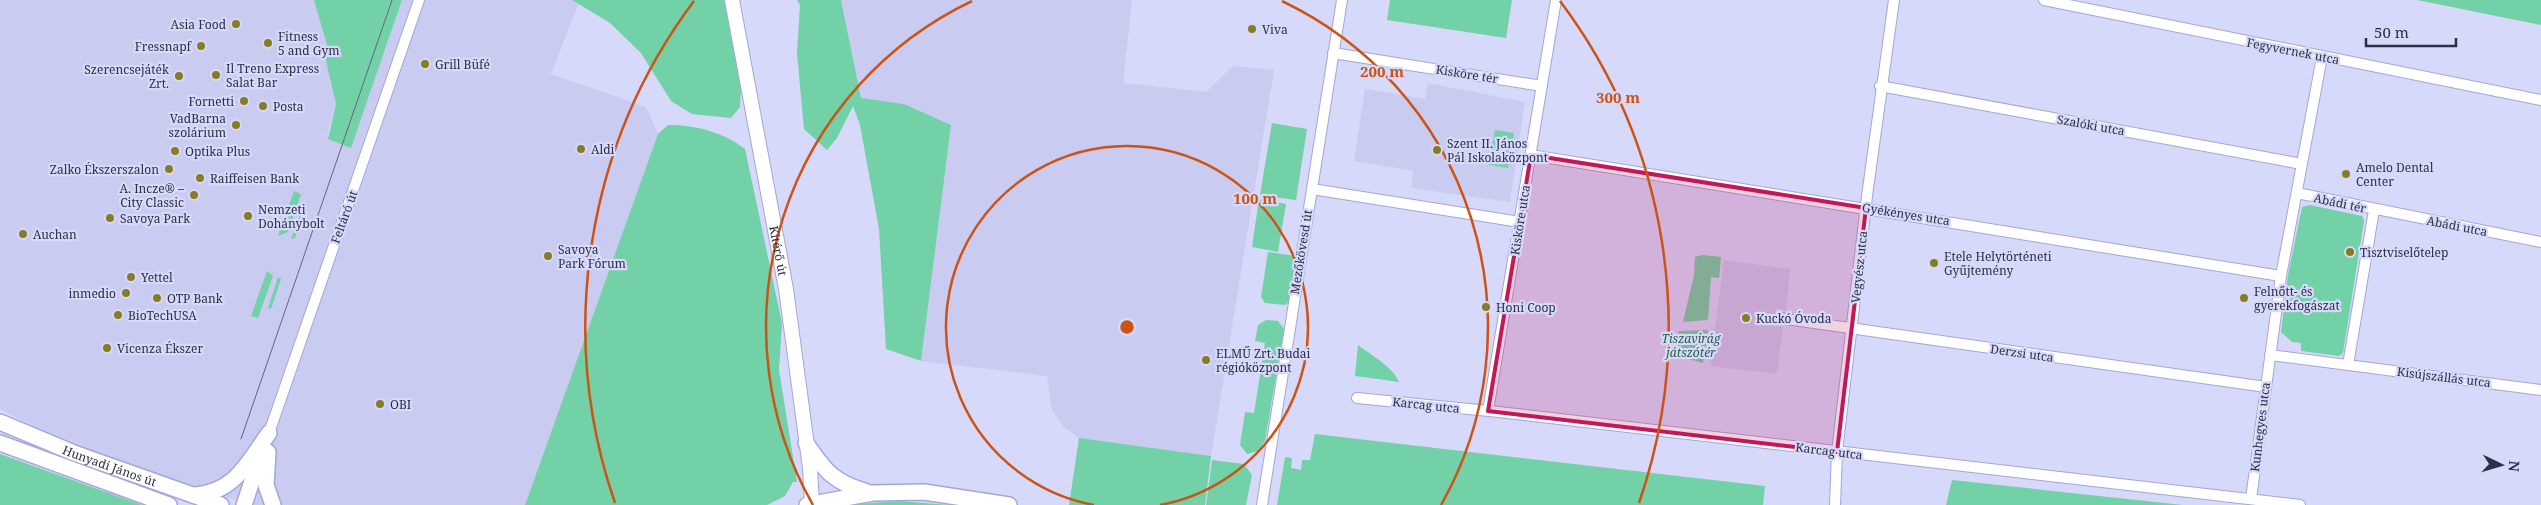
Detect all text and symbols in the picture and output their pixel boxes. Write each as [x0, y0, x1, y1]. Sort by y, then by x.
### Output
scale bar [2366, 15, 2456, 47]
place label: Asia Food [171, 16, 227, 33]
marker: Asia Food [230, 18, 242, 30]
place label: Viva [1262, 21, 1288, 38]
text: 50 m [2374, 22, 2409, 42]
marker: Viva [1246, 23, 1258, 35]
place label: Fitness 5 and Gym [278, 28, 340, 59]
street label: Fegyvernek utca [2245, 34, 2341, 68]
marker: Fitness 5 and Gym [262, 37, 274, 49]
place label: Fressnapf [135, 38, 193, 55]
marker: Fressnapf [195, 40, 207, 52]
place label: Grill Büfé [435, 56, 490, 73]
marker: Grill Büfé [419, 58, 431, 70]
place label: Il Treno Express Salat Bar [226, 60, 319, 91]
place label: Szerencsejáték Zrt. [84, 61, 170, 92]
text: 200 m [1360, 61, 1404, 81]
street label: Kisköre tér [1435, 61, 1500, 87]
marker: Il Treno Express Salat Bar [210, 69, 222, 81]
marker: Szerencsejáték Zrt. [173, 70, 185, 82]
text: 300 m [1596, 87, 1640, 107]
place label: Fornetti [188, 93, 234, 110]
marker: Fornetti [238, 95, 250, 107]
place label: Posta [273, 98, 304, 115]
marker: Posta [257, 100, 269, 112]
place label: VadBarna szolárium [169, 110, 226, 141]
street label: Szalóki utca [2056, 111, 2126, 139]
marker: VadBarna szolárium [230, 119, 242, 131]
place label: Szent II. János Pál Iskolaközpont [1447, 135, 1548, 166]
place label: Aldi [591, 141, 615, 158]
place label: Optika Plus [185, 143, 250, 160]
marker: Aldi [575, 143, 587, 155]
marker: Szent II. János Pál Iskolaközpont [1431, 144, 1443, 156]
marker: Optika Plus [169, 145, 181, 157]
place label: Amelo Dental Center [2356, 159, 2434, 190]
place label: Zalko Ékszerszalon [50, 161, 159, 178]
marker: Zalko Ékszerszalon [163, 163, 175, 175]
marker: Amelo Dental Center [2340, 168, 2352, 180]
place label: Raiffeisen Bank [210, 170, 300, 187]
marker: Raiffeisen Bank [194, 172, 206, 184]
place label: A. Incze® – City Classic [120, 180, 185, 211]
street label: Kisköre utca [1506, 183, 1534, 256]
street label: Feltáró út [327, 188, 361, 246]
text: 100 m [1233, 188, 1277, 208]
marker: A. Incze® – City Classic [188, 189, 200, 201]
street label: Abádi tér [2312, 189, 2368, 217]
street label: Gyékényes utca [1861, 199, 1951, 229]
place label: Nemzeti Dohánybolt [258, 201, 325, 232]
street label: Mezőkövesd út [1286, 208, 1316, 296]
place label: Savoya Park [120, 210, 191, 227]
marker: Nemzeti Dohánybolt [242, 210, 254, 222]
marker: Savoya Park [104, 212, 116, 224]
street label: Abádi utca [2425, 212, 2489, 240]
street label: Kitérő út [766, 224, 792, 277]
place label: Auchan [33, 226, 77, 243]
marker: Auchan [17, 228, 29, 240]
street label: Vegyész utca [1847, 230, 1871, 304]
place label: Savoya Park Fórum [558, 241, 626, 272]
place label: Tisztviselőtelep [2360, 244, 2448, 261]
marker: Tisztviselőtelep [2344, 246, 2356, 258]
place label: Etele Helytörténeti Gyűjtemény [1944, 248, 2052, 279]
marker: Savoya Park Fórum [542, 250, 554, 262]
marker: Etele Helytörténeti Gyűjtemény [1928, 257, 1940, 269]
place label: Yettel [140, 269, 173, 286]
marker: Yettel [125, 271, 137, 283]
place label: Felnőtt- és gyerekfogászat [2254, 283, 2340, 314]
place label: inmedio [69, 285, 116, 302]
marker: inmedio [120, 287, 132, 299]
place label: OTP Bank [167, 290, 224, 307]
marker: OTP Bank [151, 292, 163, 304]
marker: Felnőtt- és gyerekfogászat [2238, 292, 2250, 304]
place label: Honi Coop [1496, 299, 1556, 316]
marker: Honi Coop [1480, 301, 1492, 313]
place label: BioTechUSA [128, 307, 197, 324]
marker: BioTechUSA [112, 309, 124, 321]
place label: Kuckó Óvoda [1756, 310, 1832, 327]
marker: Kuckó Óvoda [1740, 312, 1752, 324]
centre of rings [1118, 318, 1136, 336]
park label: Tiszavirág játszótér [1662, 330, 1722, 361]
place label: Vicenza Ékszer [117, 340, 203, 357]
street label: Derzsi utca [1989, 340, 2055, 366]
marker: Vicenza Ékszer [101, 342, 113, 354]
place label: ELMŰ Zrt. Budai régióközpont [1216, 345, 1311, 376]
marker: ELMŰ Zrt. Budai régióközpont [1200, 354, 1212, 366]
street label: Kisújszállás utca [2396, 363, 2492, 391]
street label: Kunhegyes utca [2246, 381, 2274, 473]
street label: Karcag utca [1392, 393, 1461, 417]
place label: OBI [390, 396, 411, 413]
marker: OBI [374, 398, 386, 410]
street label: Karcag utca [1794, 438, 1864, 464]
north arrow [2476, 440, 2526, 490]
street label: Hunyadi János út [60, 441, 159, 490]
text: N [2505, 460, 2524, 473]

